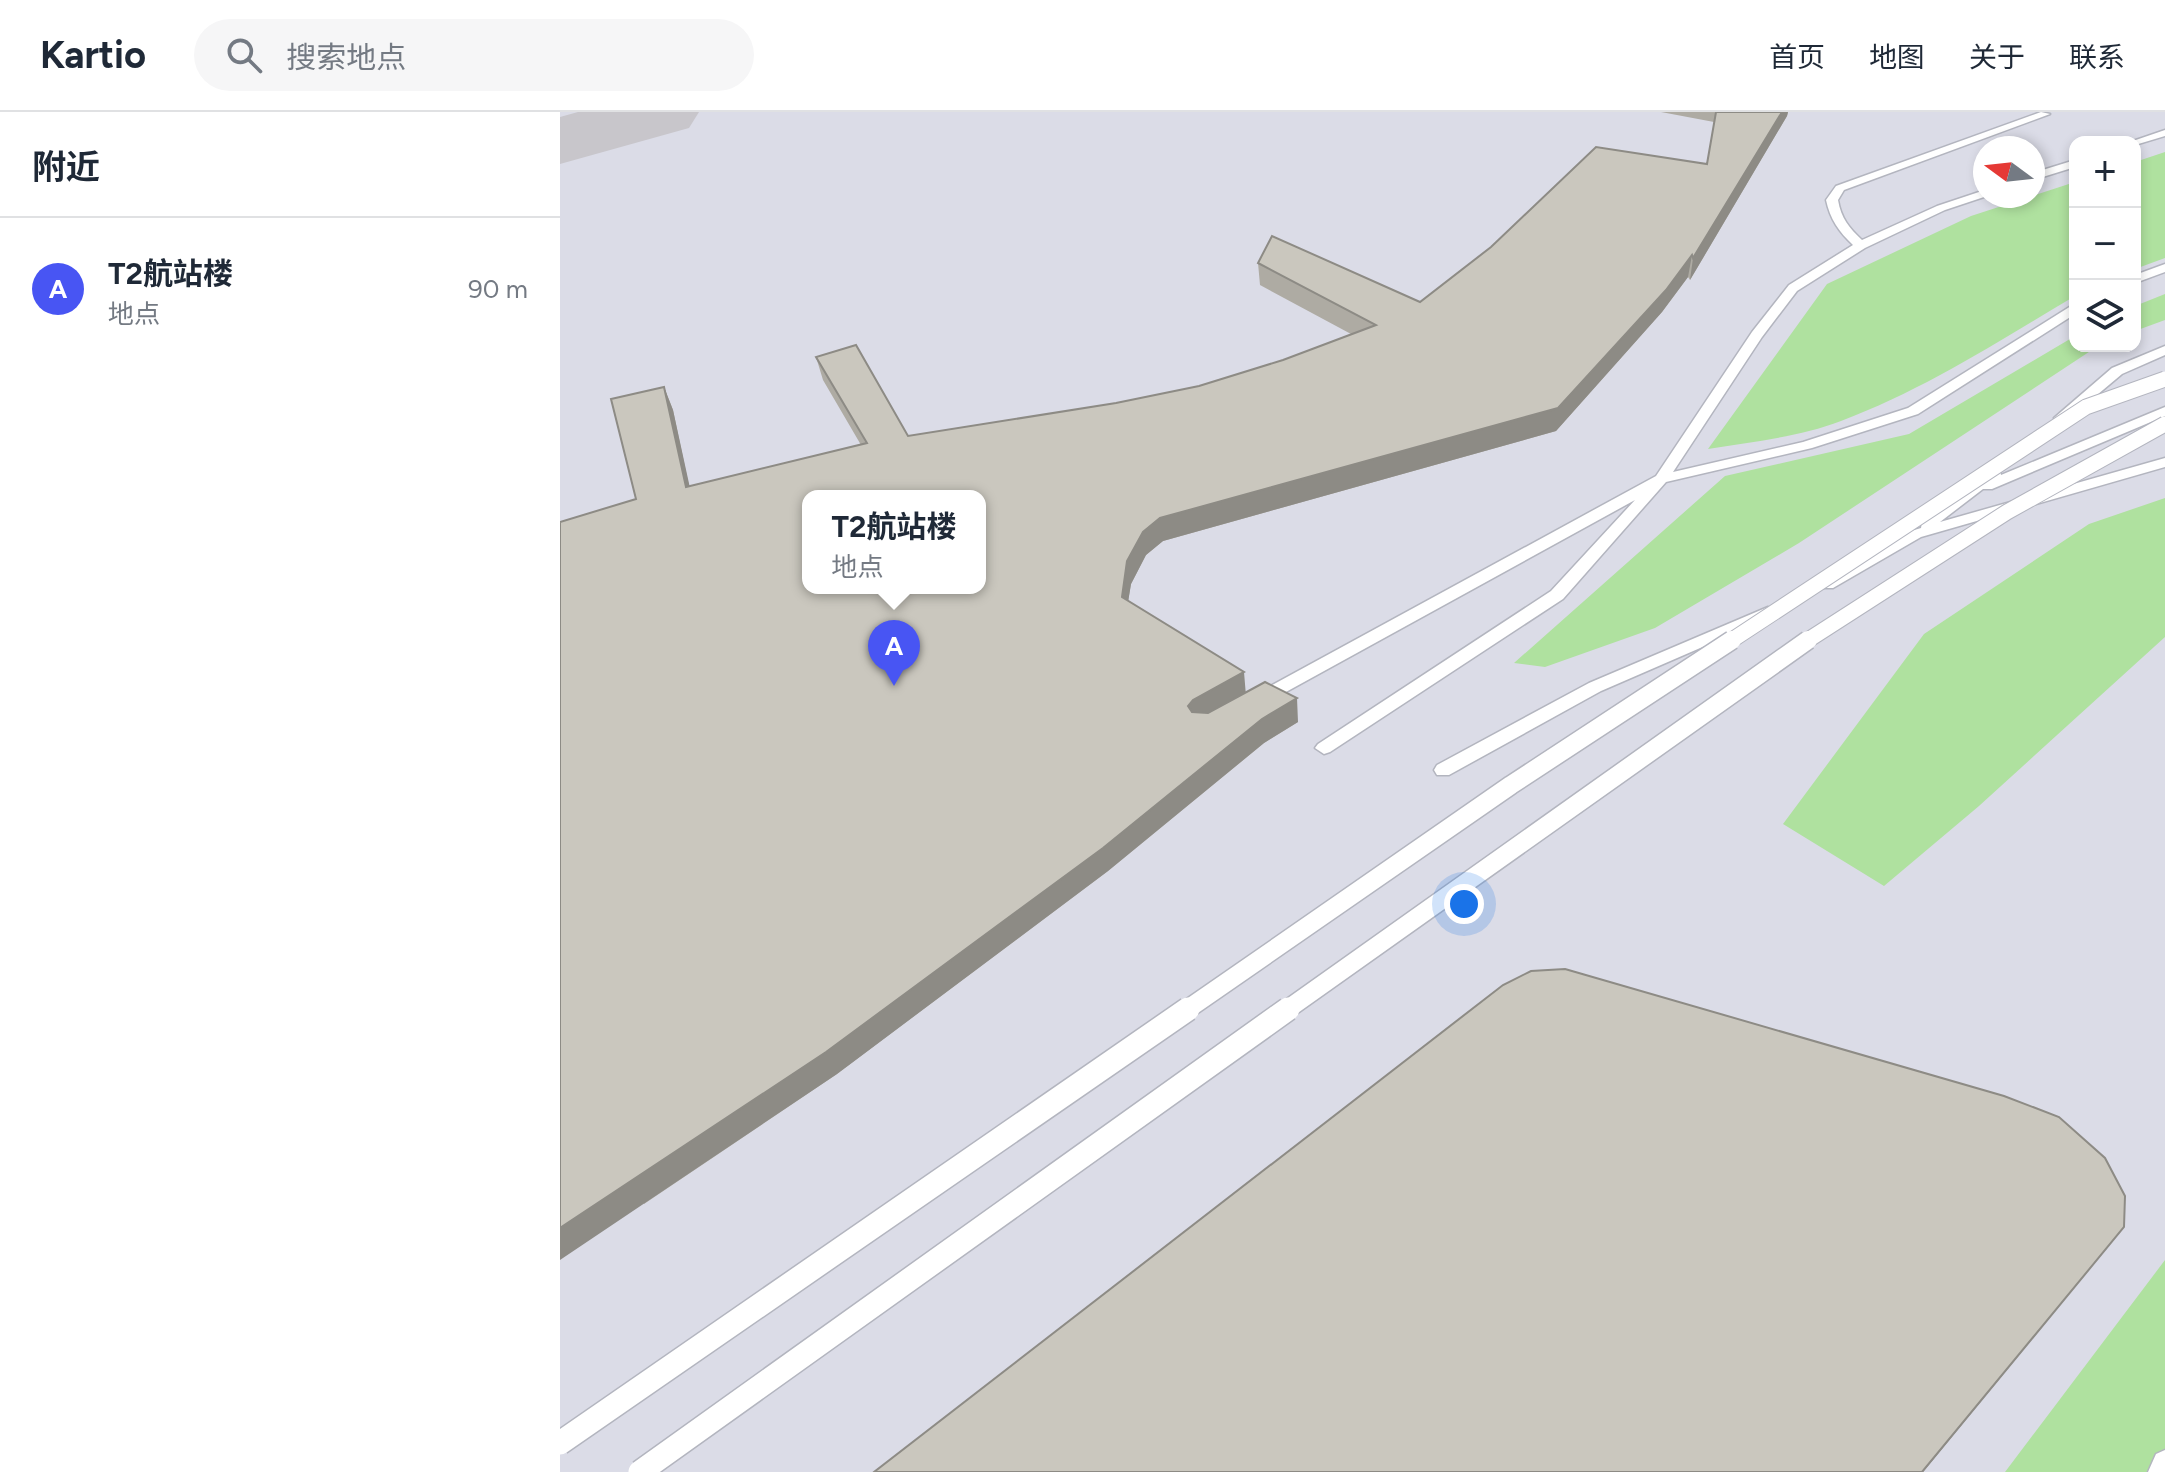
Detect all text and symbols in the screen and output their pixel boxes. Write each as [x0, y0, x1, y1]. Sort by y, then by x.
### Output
search box [194, 19, 754, 91]
text: Kartio [40, 32, 146, 78]
icon: search [222, 33, 266, 77]
text: 搜索地点 [286, 39, 406, 76]
text: 首页 [1769, 40, 1825, 74]
text: 地图 [1869, 40, 1925, 74]
text: 关于 [1969, 40, 2025, 74]
text: 联系 [2069, 40, 2125, 74]
north arrow [1973, 136, 2045, 208]
map controls [2069, 136, 2141, 352]
button: + [2069, 136, 2141, 208]
text: 附近 [32, 147, 100, 188]
button: − [2069, 208, 2141, 280]
text: T2航站楼 [108, 255, 233, 292]
text: A [49, 273, 67, 305]
text: 90 m [468, 273, 528, 305]
button: layers [2069, 280, 2141, 352]
text: 地点 [108, 298, 160, 330]
popup [802, 490, 986, 594]
text: T2航站楼 [832, 508, 956, 545]
text: 地点 [832, 551, 884, 583]
pin: A [868, 620, 920, 686]
your location [1444, 884, 1484, 924]

